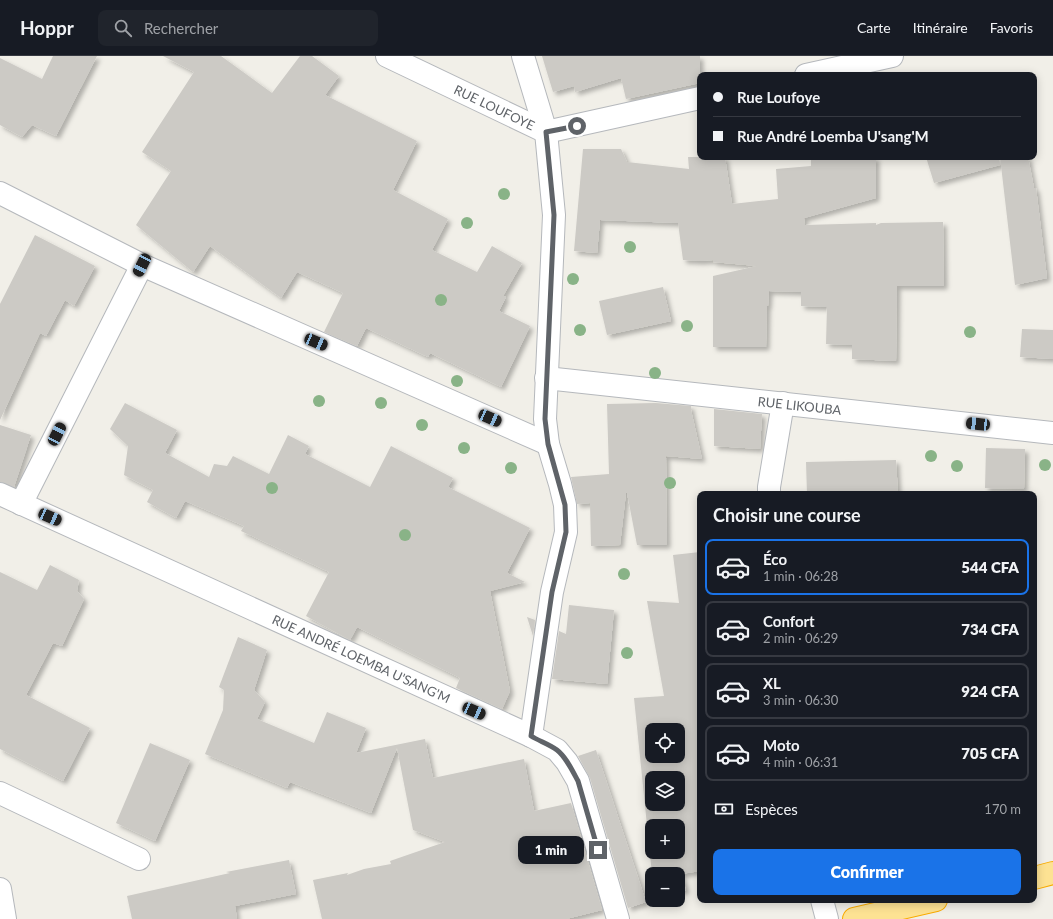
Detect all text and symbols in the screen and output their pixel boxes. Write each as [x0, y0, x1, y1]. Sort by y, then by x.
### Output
search box [98, 10, 378, 46]
text: Hoppr [20, 16, 74, 39]
icon: search [112, 17, 134, 39]
text: Rechercher [144, 19, 218, 37]
text: Carte [857, 19, 891, 36]
text: Itinéraire [913, 19, 968, 36]
text: Favoris [990, 19, 1033, 36]
street label: RUE LOUFOYE [451, 81, 537, 133]
text: Rue Loufoye [737, 88, 820, 106]
route start [568, 117, 586, 135]
text: Rue André Loemba U'sang'M [737, 127, 929, 145]
car [131, 252, 153, 278]
car [303, 332, 329, 352]
street label: RUE LIKOUBA [757, 393, 842, 418]
car [477, 408, 503, 428]
car [965, 417, 991, 431]
car [46, 421, 68, 447]
text: Choisir une course [713, 504, 861, 526]
car [37, 507, 63, 527]
icon: car [715, 549, 751, 585]
text: Éco [763, 550, 787, 568]
text: 544 CFA [961, 558, 1019, 576]
text: 1 min · 06:28 [763, 568, 838, 584]
street label: RUE ANDRÉ LOEMBA U'SANG'M [270, 611, 453, 706]
icon: car [715, 611, 751, 647]
text: Confort [763, 612, 815, 630]
text: 734 CFA [961, 620, 1019, 638]
text: 2 min · 06:29 [763, 630, 838, 646]
icon: car [715, 673, 751, 709]
text: XL [763, 674, 781, 692]
text: 924 CFA [961, 682, 1019, 700]
text: 3 min · 06:30 [763, 692, 838, 708]
car [461, 701, 487, 721]
map controls [645, 723, 685, 907]
button: locate [645, 723, 685, 763]
icon: car [715, 735, 751, 771]
text: Moto [763, 736, 800, 754]
text: 705 CFA [961, 744, 1019, 762]
text: 4 min · 06:31 [763, 754, 838, 770]
button: layers [645, 771, 685, 811]
icon: cash [713, 798, 735, 820]
text: Espèces [745, 800, 798, 818]
text: 170 m [984, 801, 1021, 817]
button: + [645, 819, 685, 859]
callout: 1 min [518, 836, 584, 864]
route end [589, 841, 607, 859]
text: 1 min [535, 842, 567, 858]
button: Confirmer [713, 849, 1021, 895]
button: − [645, 867, 685, 907]

